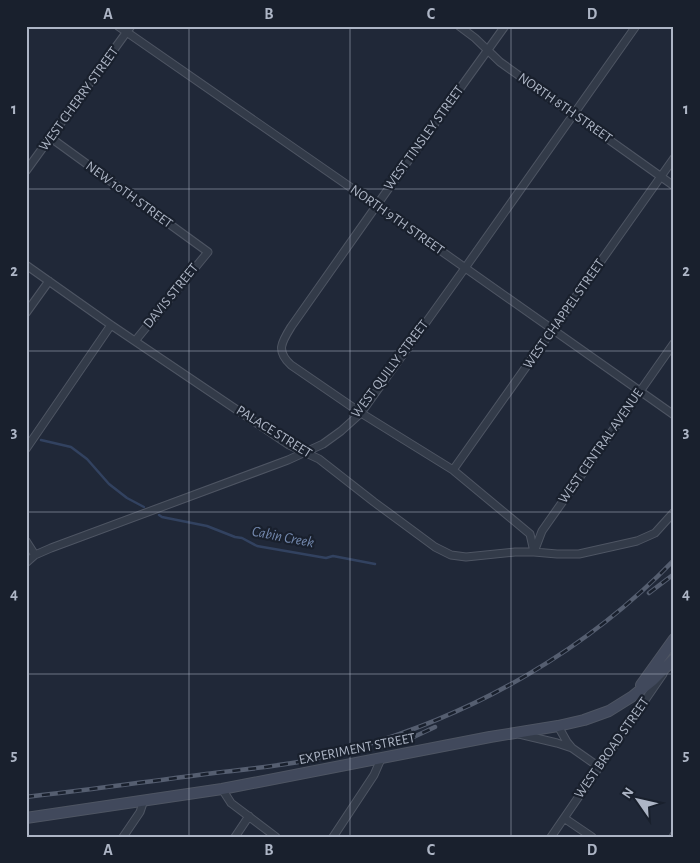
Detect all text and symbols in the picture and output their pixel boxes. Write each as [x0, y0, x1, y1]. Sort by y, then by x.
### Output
text: A [103, 6, 113, 22]
text: B [264, 6, 274, 22]
text: C [427, 6, 436, 22]
text: D [587, 6, 598, 22]
street label: WEST CHERRY STREET [37, 44, 121, 154]
street label: NORTH 8TH STREET [516, 70, 615, 146]
street label: WEST TINSLEY STREET [382, 83, 467, 193]
text: 1 [11, 101, 17, 117]
text: 1 [683, 101, 689, 117]
street label: NEW 10TH STREET [83, 159, 175, 231]
street label: NORTH 9TH STREET [348, 182, 447, 258]
street label: WEST CHAPPEL STREET [521, 256, 607, 371]
street label: DAVIS STREET [141, 261, 201, 331]
text: 2 [10, 263, 18, 279]
text: 2 [682, 263, 690, 279]
street label: WEST QUILLY STREET [349, 317, 431, 420]
street label: WEST CENTRAL AVENUE [556, 386, 646, 506]
street label: PALACE STREET [234, 403, 314, 461]
text: 3 [11, 424, 18, 440]
text: 3 [683, 424, 690, 440]
water label: Cabin Creek [251, 524, 316, 550]
text: 4 [10, 586, 18, 602]
text: 4 [682, 586, 690, 602]
street label: WEST BROAD STREET [572, 695, 652, 801]
street label: EXPERIMENT STREET [298, 731, 417, 767]
text: 5 [11, 747, 18, 763]
text: 5 [683, 747, 690, 763]
north arrow [612, 776, 662, 826]
text: N [620, 785, 637, 801]
text: A [103, 842, 113, 858]
text: B [264, 842, 274, 858]
text: C [427, 842, 436, 858]
text: D [587, 842, 598, 858]

